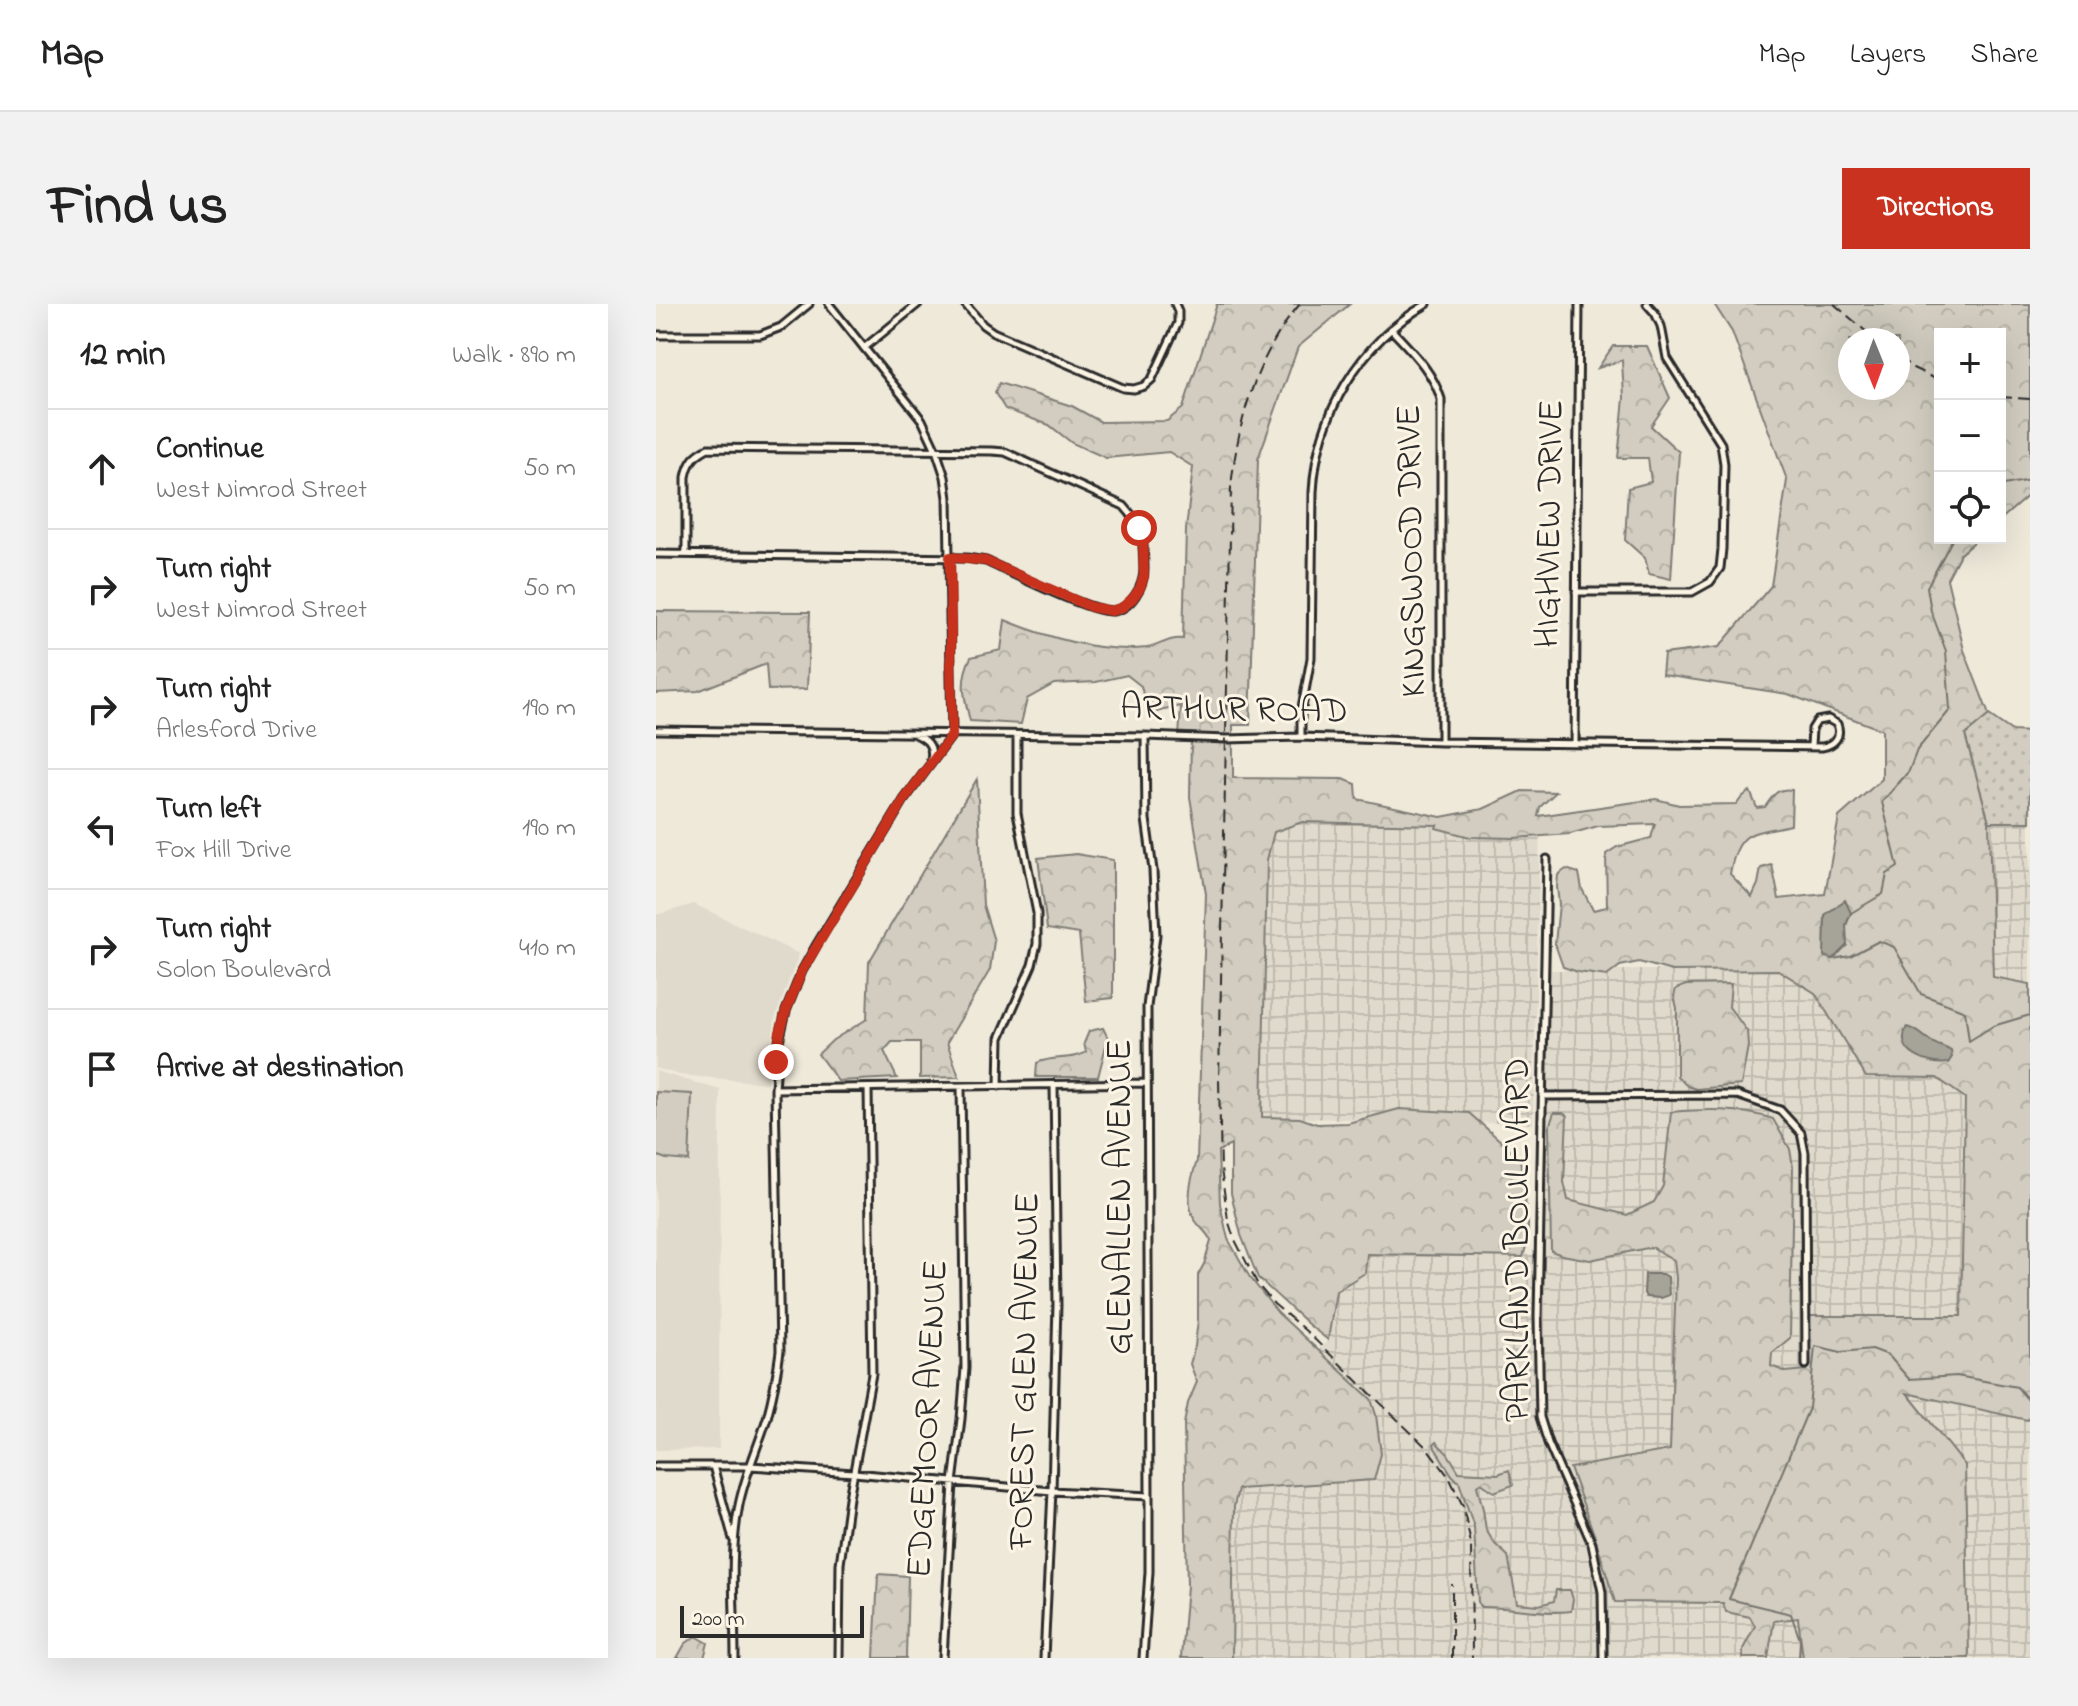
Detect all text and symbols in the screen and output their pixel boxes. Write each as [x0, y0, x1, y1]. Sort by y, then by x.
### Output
text: Map [40, 27, 104, 83]
text: Map [1758, 35, 1806, 76]
text: Layers [1850, 35, 1926, 76]
text: Share [1970, 35, 2038, 76]
text: Find us [48, 168, 228, 249]
button: Directions [1842, 168, 2030, 249]
north arrow [1838, 328, 1910, 400]
map controls [1934, 328, 2006, 544]
button: + [1934, 328, 2006, 400]
text: 12 min [80, 331, 165, 381]
text: Walk · 890 m [452, 337, 576, 375]
street label: HIGHVIEW DRIVE [1522, 399, 1580, 649]
button: − [1934, 400, 2006, 472]
street label: KINGSWOOD DRIVE [1384, 404, 1442, 698]
text: Continue [156, 428, 264, 472]
icon: ahead [80, 447, 124, 491]
text: 50 m [523, 450, 576, 488]
text: West Nimrod Street [156, 472, 367, 510]
button: locate [1934, 472, 2006, 544]
route start [1121, 510, 1157, 546]
text: Turn right [156, 548, 271, 592]
icon: right [80, 567, 124, 611]
text: 50 m [523, 570, 576, 608]
text: West Nimrod Street [156, 592, 367, 630]
text: Turn right [156, 668, 271, 712]
street label: ARTHUR ROAD [1120, 683, 1348, 739]
icon: right [80, 687, 124, 731]
text: 190 m [522, 690, 576, 728]
text: Arlesford Drive [156, 712, 317, 750]
text: Turn left [156, 788, 261, 832]
icon: left [80, 807, 124, 851]
text: 190 m [522, 810, 576, 848]
text: Fox Hill Drive [156, 832, 292, 870]
text: Turn right [156, 908, 271, 952]
icon: right [80, 927, 124, 971]
text: 410 m [519, 930, 576, 968]
text: Solon Boulevard [156, 952, 331, 990]
street label: GLENALLEN AVENUE [1095, 1039, 1148, 1355]
route end [758, 1044, 794, 1080]
icon: arrive [80, 1047, 124, 1091]
text: Arrive at destination [156, 1047, 404, 1091]
street label: PARKLAND BOULEVARD [1493, 1058, 1546, 1422]
street label: FOREST GLEN AVENUE [996, 1192, 1056, 1551]
street label: EDGEMOOR AVENUE [894, 1259, 964, 1579]
scale bar [680, 1602, 864, 1638]
text: 200 m [692, 1604, 745, 1636]

